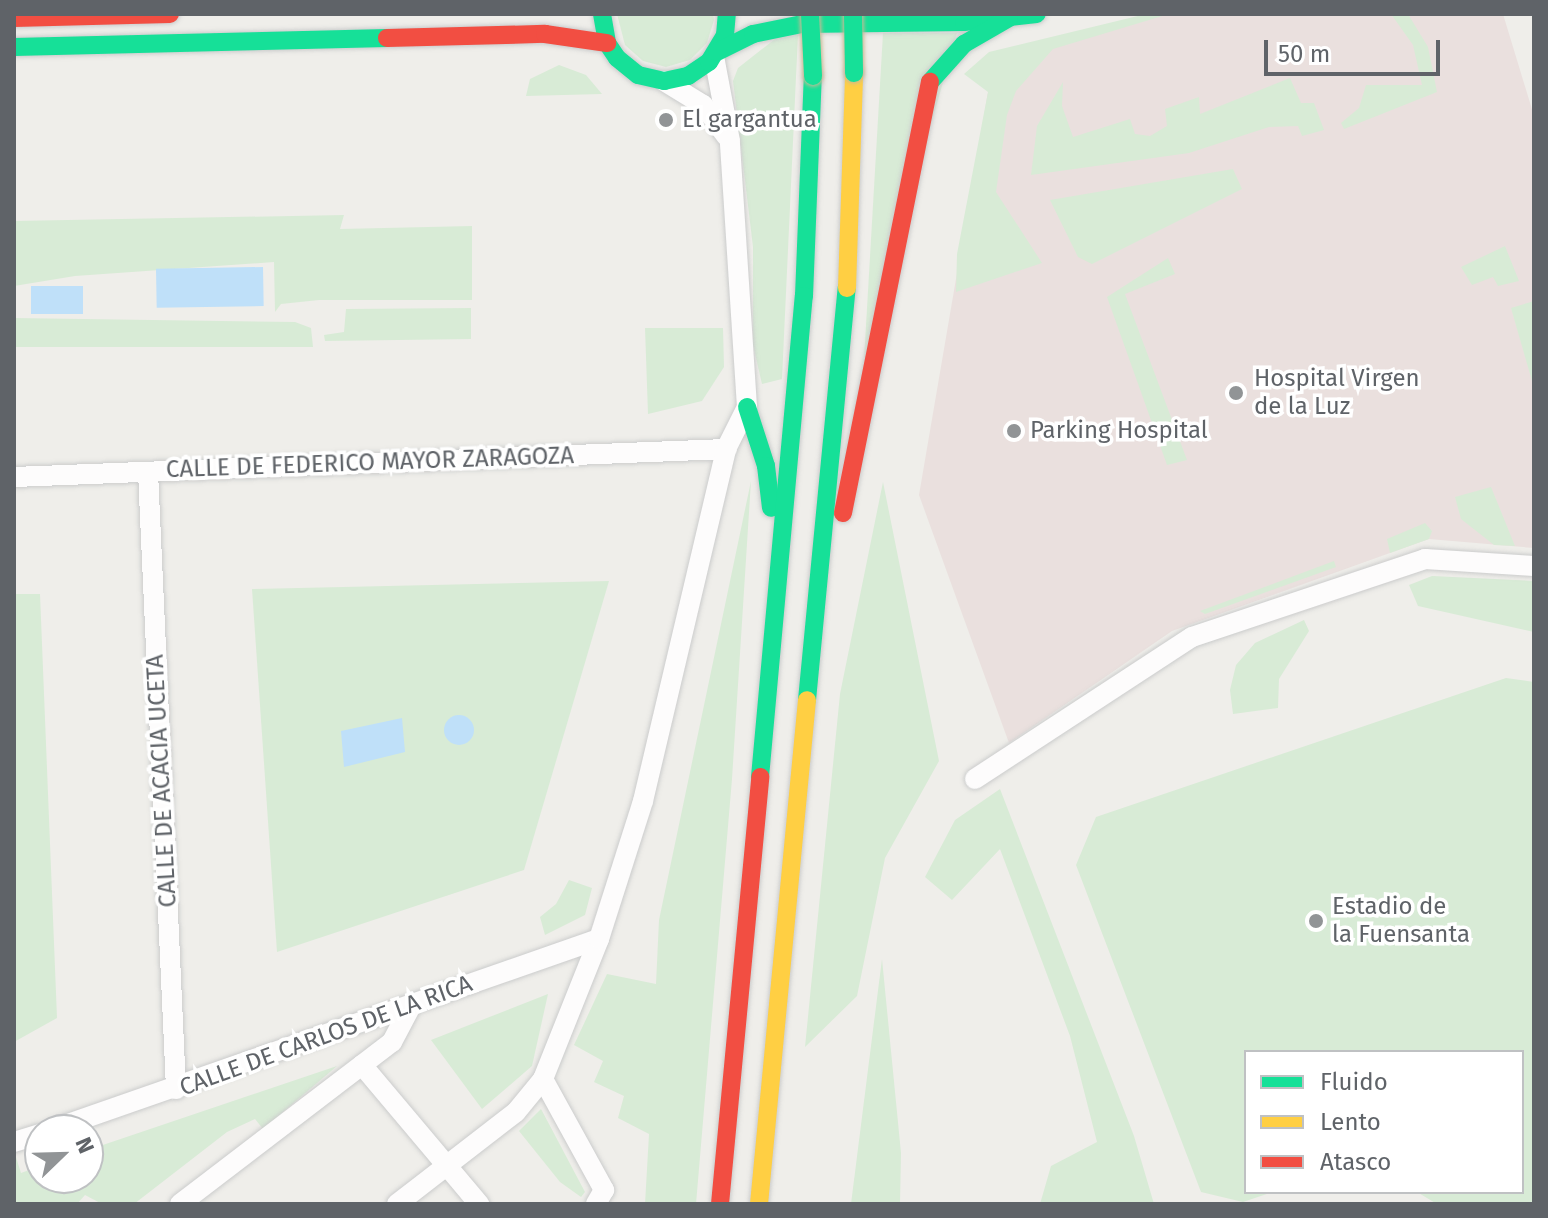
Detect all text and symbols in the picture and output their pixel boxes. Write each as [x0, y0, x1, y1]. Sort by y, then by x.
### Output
scale bar [1268, 24, 1444, 74]
text: 50 m [1278, 40, 1330, 68]
place label: El gargantua [682, 106, 817, 134]
marker: El gargantua [657, 111, 675, 129]
place label: Hospital Virgen de la Luz [1254, 365, 1420, 421]
marker: Hospital Virgen de la Luz [1225, 382, 1247, 404]
place label: Parking Hospital [1030, 417, 1208, 445]
marker: Parking Hospital [1005, 422, 1023, 440]
street label: CALLE DE FEDERICO MAYOR ZARAGOZA [165, 441, 575, 485]
street label: CALLE DE ACACIA UCETA [141, 654, 183, 908]
place label: Estadio de la Fuensanta [1332, 893, 1470, 949]
marker: Estadio de la Fuensanta [1307, 912, 1325, 930]
street label: CALLE DE CARLOS DE LA RICA [176, 970, 476, 1102]
legend [1244, 1050, 1524, 1194]
text: Fluido [1320, 1068, 1388, 1096]
text: Lento [1320, 1108, 1381, 1136]
north arrow [24, 1114, 104, 1194]
text: N [69, 1133, 100, 1157]
text: Atasco [1320, 1148, 1391, 1176]

